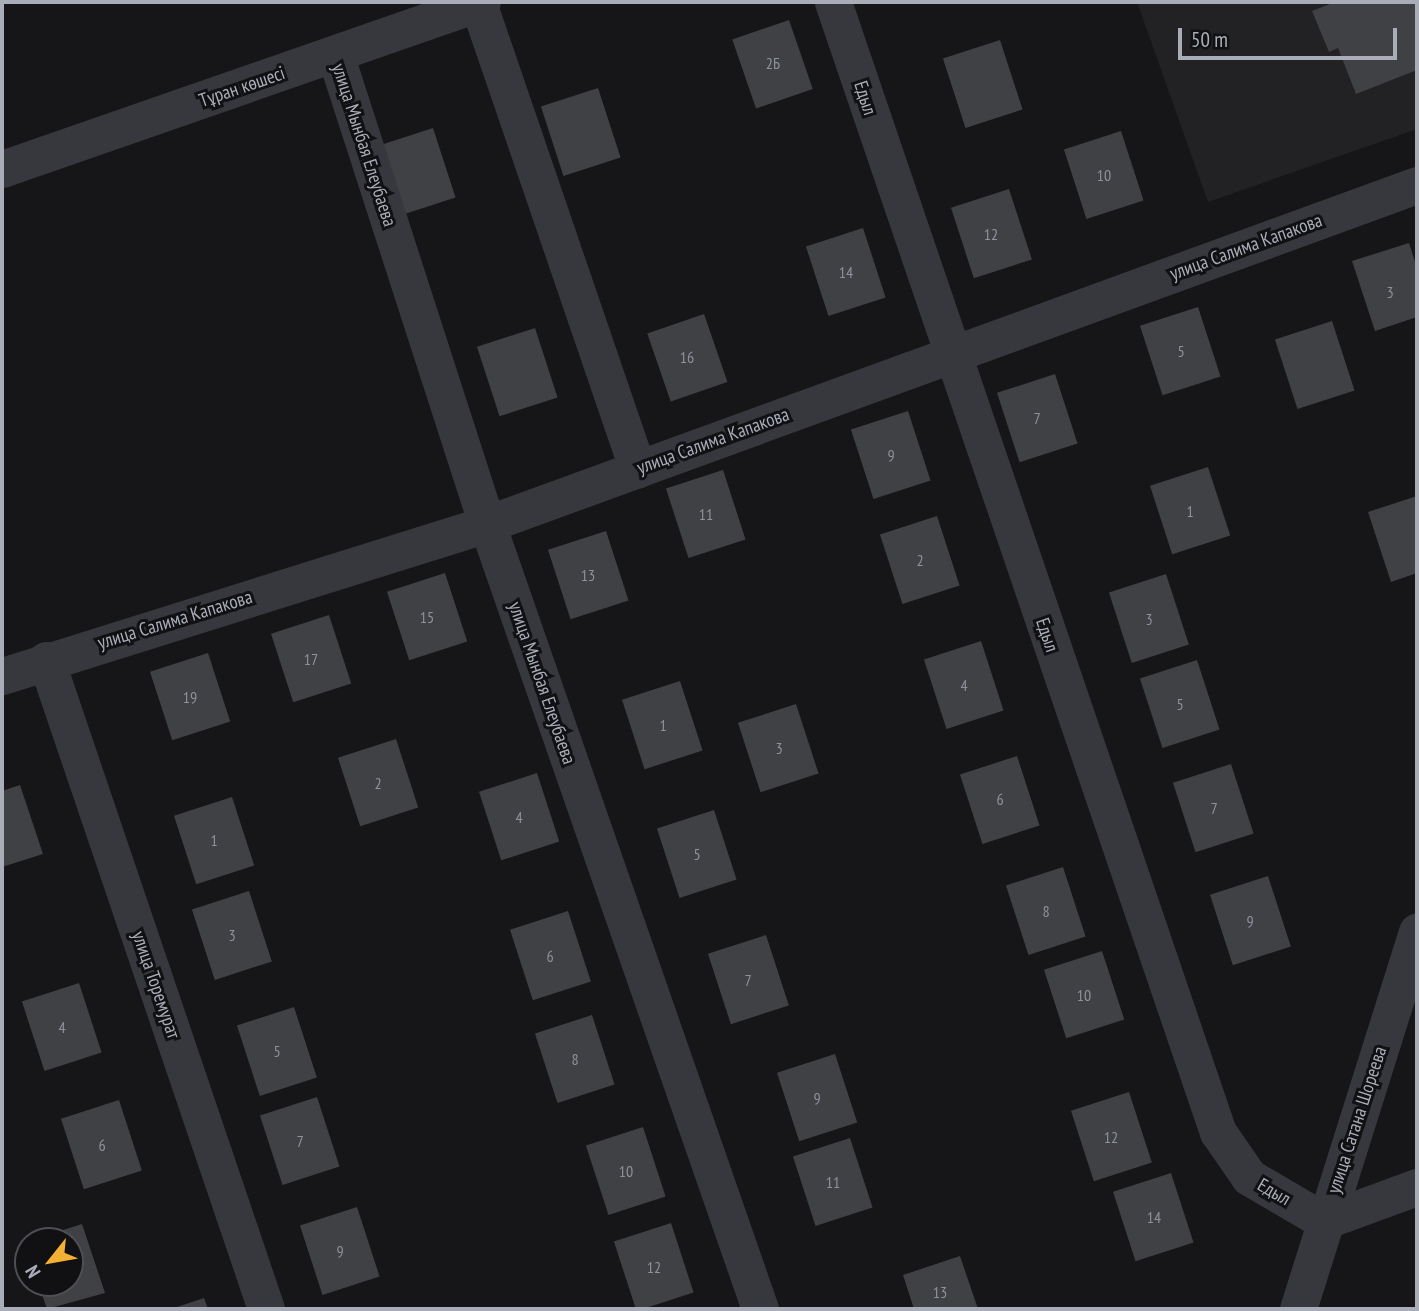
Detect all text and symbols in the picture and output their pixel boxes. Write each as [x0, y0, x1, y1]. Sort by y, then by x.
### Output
scale bar [1181, 14, 1400, 58]
text: 50 m [1191, 26, 1228, 53]
house number: 2Б [766, 53, 780, 73]
street label: улица Мынбая Елеубаева [327, 61, 401, 229]
street label: Тұран көшесі [196, 62, 288, 112]
street label: Едыл [849, 78, 881, 118]
house number: 10 [1097, 165, 1111, 185]
street label: улица Салима Капакова [1167, 209, 1325, 285]
house number: 12 [984, 224, 998, 244]
house number: 14 [839, 262, 853, 282]
house number: 3 [1386, 282, 1394, 302]
house number: 5 [1177, 341, 1185, 361]
house number: 16 [680, 347, 694, 367]
street label: улица Салима Капакова [634, 403, 792, 479]
house number: 7 [1033, 408, 1041, 428]
house number: 9 [887, 445, 895, 465]
house number: 1 [1186, 501, 1194, 521]
house number: 11 [699, 504, 713, 524]
house number: 2 [916, 550, 924, 570]
house number: 13 [581, 565, 595, 585]
street label: улица Салима Капакова [95, 586, 255, 654]
street label: улица Мынбая Елеубаева [504, 599, 580, 767]
house number: 15 [420, 607, 434, 627]
house number: 3 [1145, 609, 1153, 629]
street label: Едыл [1031, 615, 1063, 655]
house number: 17 [304, 649, 318, 669]
house number: 4 [960, 675, 968, 695]
house number: 19 [183, 687, 197, 707]
house number: 5 [1176, 694, 1184, 714]
house number: 1 [659, 715, 667, 735]
house number: 3 [775, 738, 783, 758]
house number: 2 [374, 773, 382, 793]
house number: 6 [996, 789, 1004, 809]
house number: 7 [1210, 798, 1218, 818]
house number: 4 [515, 807, 523, 827]
house number: 1 [210, 830, 218, 850]
house number: 5 [693, 844, 701, 864]
house number: 8 [1042, 901, 1050, 921]
house number: 9 [1246, 911, 1254, 931]
house number: 3 [228, 925, 236, 945]
street label: улица Торемурат [127, 928, 185, 1042]
house number: 6 [546, 946, 554, 966]
house number: 7 [744, 970, 752, 990]
house number: 10 [1077, 985, 1091, 1005]
house number: 4 [58, 1017, 66, 1037]
house number: 5 [273, 1041, 281, 1061]
street label: улица Сатана Шореева [1322, 1044, 1392, 1196]
house number: 8 [571, 1049, 579, 1069]
house number: 9 [813, 1088, 821, 1108]
house number: 12 [1104, 1127, 1118, 1147]
house number: 7 [296, 1131, 304, 1151]
house number: 6 [98, 1135, 106, 1155]
house number: 10 [619, 1161, 633, 1181]
house number: 11 [826, 1172, 840, 1192]
street label: Едыл [1253, 1174, 1295, 1210]
house number: 14 [1147, 1207, 1161, 1227]
north arrow [14, 1227, 84, 1297]
house number: 9 [336, 1241, 344, 1261]
house number: 12 [647, 1257, 661, 1277]
text: N [20, 1261, 46, 1282]
house number: 13 [933, 1282, 947, 1302]

